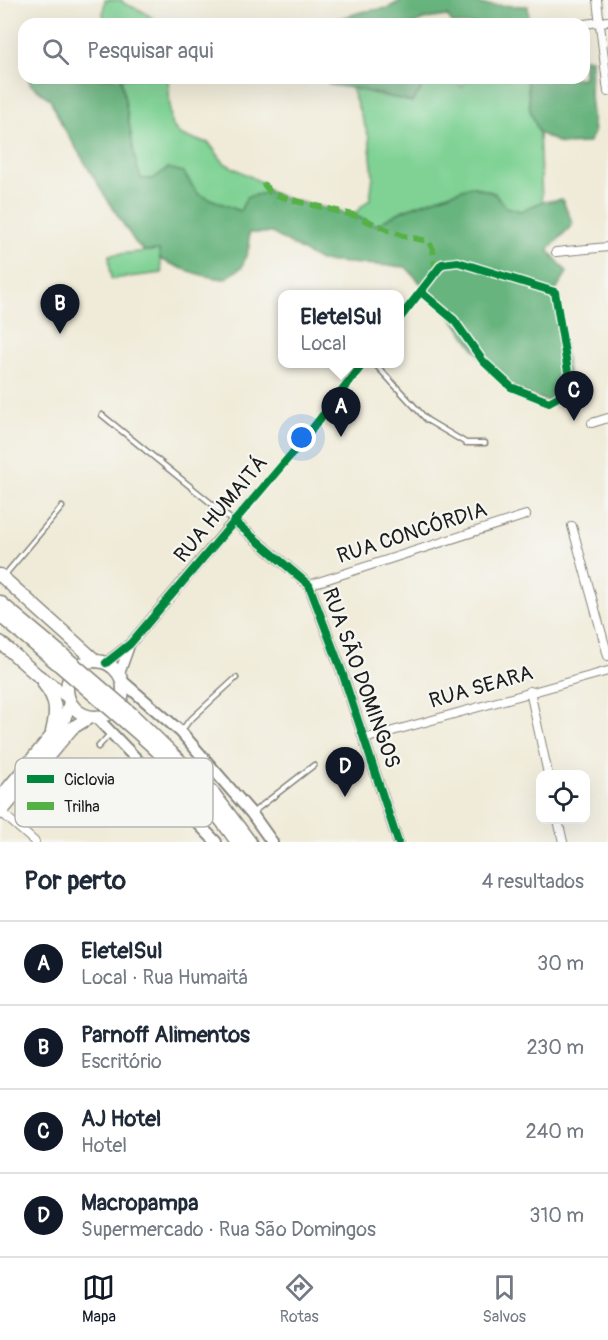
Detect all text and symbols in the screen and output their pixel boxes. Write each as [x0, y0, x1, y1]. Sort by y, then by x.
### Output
search box [18, 18, 590, 84]
icon: search [39, 35, 72, 68]
text: Pesquisar aqui [87, 37, 213, 65]
pin: B [40, 284, 80, 334]
popup [278, 290, 404, 368]
text: EletelSul [300, 303, 382, 331]
text: Local [300, 331, 346, 356]
pin: C [554, 372, 594, 421]
pin: A [322, 388, 360, 437]
your location [287, 423, 316, 452]
street label: RUA HUMAITÁ [168, 450, 274, 568]
street label: RUA CONCÓRDIA [333, 495, 490, 570]
street label: RUA SÃO DOMINGOS [317, 585, 405, 771]
street label: RUA SEARA [426, 659, 536, 715]
pin: D [326, 748, 364, 797]
legend [15, 758, 213, 827]
text: Ciclovia [64, 770, 115, 790]
map controls [536, 770, 590, 824]
button: locate [536, 770, 590, 824]
text: Trilha [64, 797, 100, 817]
text: Por perto [24, 865, 126, 897]
text: 4 resultados [482, 869, 584, 894]
text: EletelSul [81, 937, 163, 965]
text: A [37, 951, 50, 976]
text: 30 m [537, 951, 584, 976]
text: Local · Rua Humaitá [81, 965, 248, 990]
text: Parnoff Alimentos [81, 1021, 250, 1049]
text: B [38, 1035, 49, 1060]
text: 230 m [527, 1035, 584, 1060]
text: Escritório [81, 1049, 162, 1074]
text: AJ Hotel [81, 1105, 161, 1133]
text: C [37, 1119, 50, 1144]
text: 240 m [525, 1119, 584, 1144]
text: Hotel [81, 1133, 127, 1158]
text: Macropampa [81, 1189, 198, 1217]
text: D [37, 1203, 50, 1228]
text: 310 m [529, 1203, 584, 1228]
text: Supermercado · Rua São Domingos [81, 1217, 376, 1242]
tab: Mapa [82, 1271, 116, 1327]
tab: Rotas [280, 1271, 319, 1327]
tab: Salvos [483, 1271, 526, 1327]

